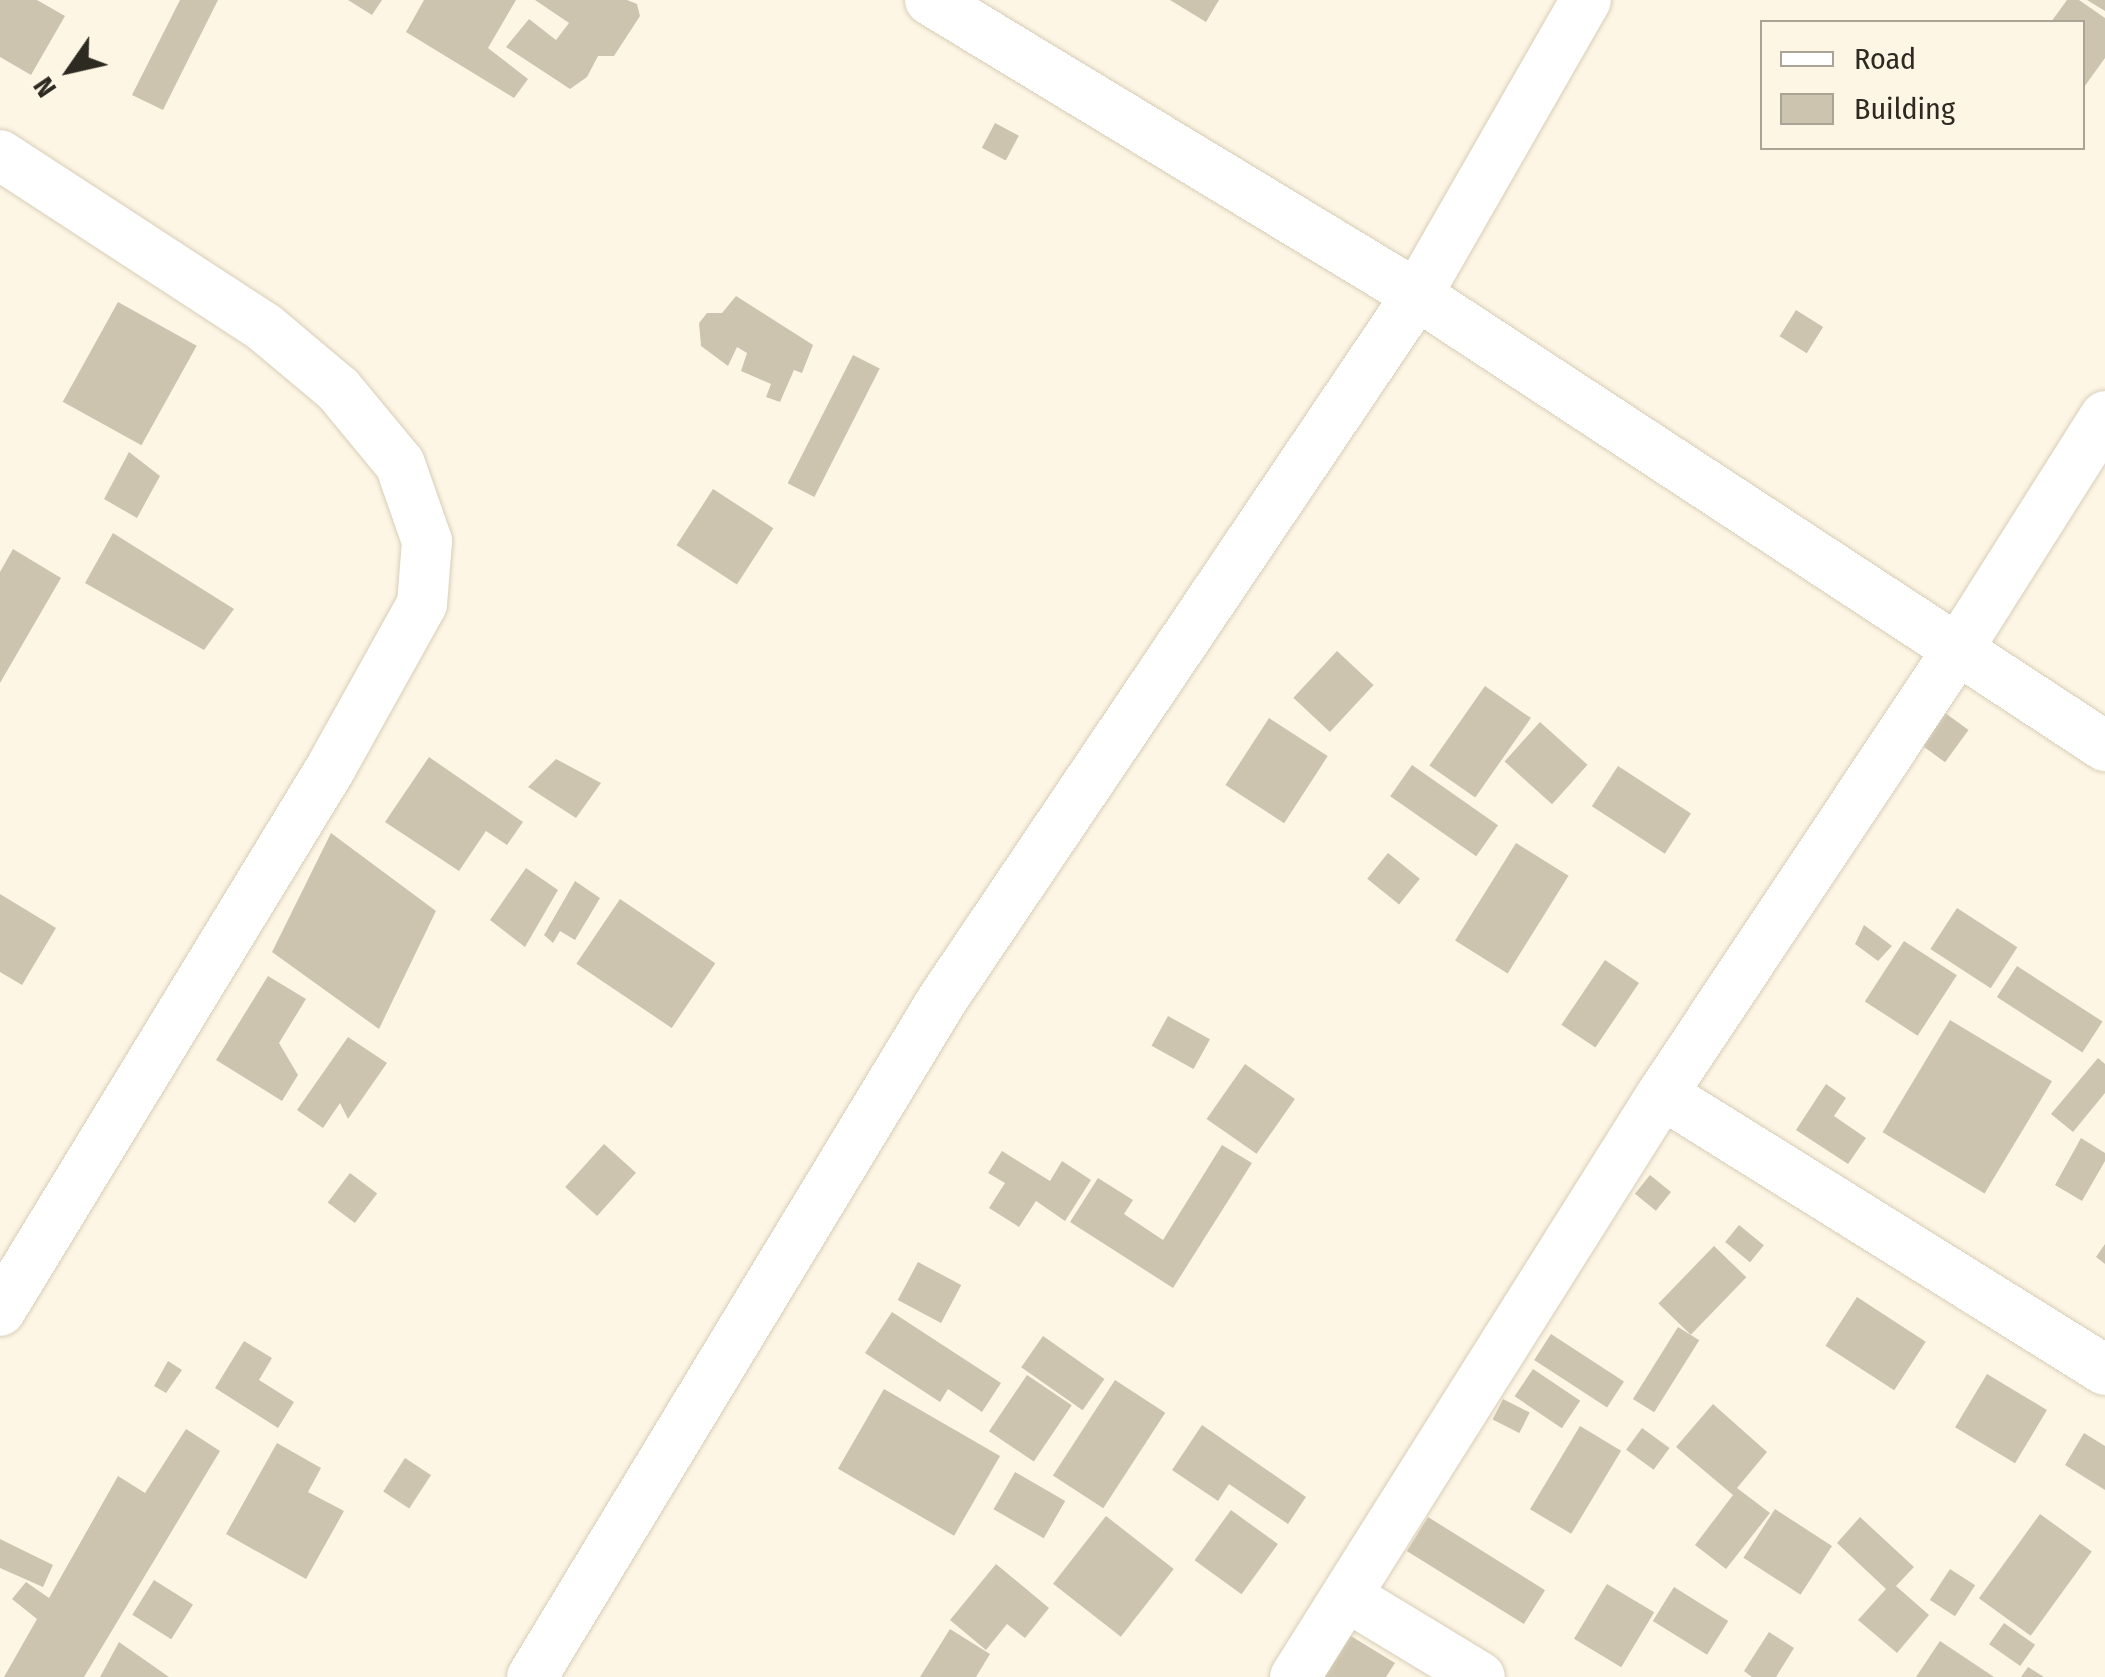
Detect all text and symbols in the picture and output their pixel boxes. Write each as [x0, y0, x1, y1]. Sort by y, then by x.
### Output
north arrow [20, 20, 120, 120]
legend [1760, 20, 2085, 150]
text: Road [1854, 41, 1916, 77]
text: N [26, 71, 63, 103]
text: Building [1854, 91, 1955, 127]

